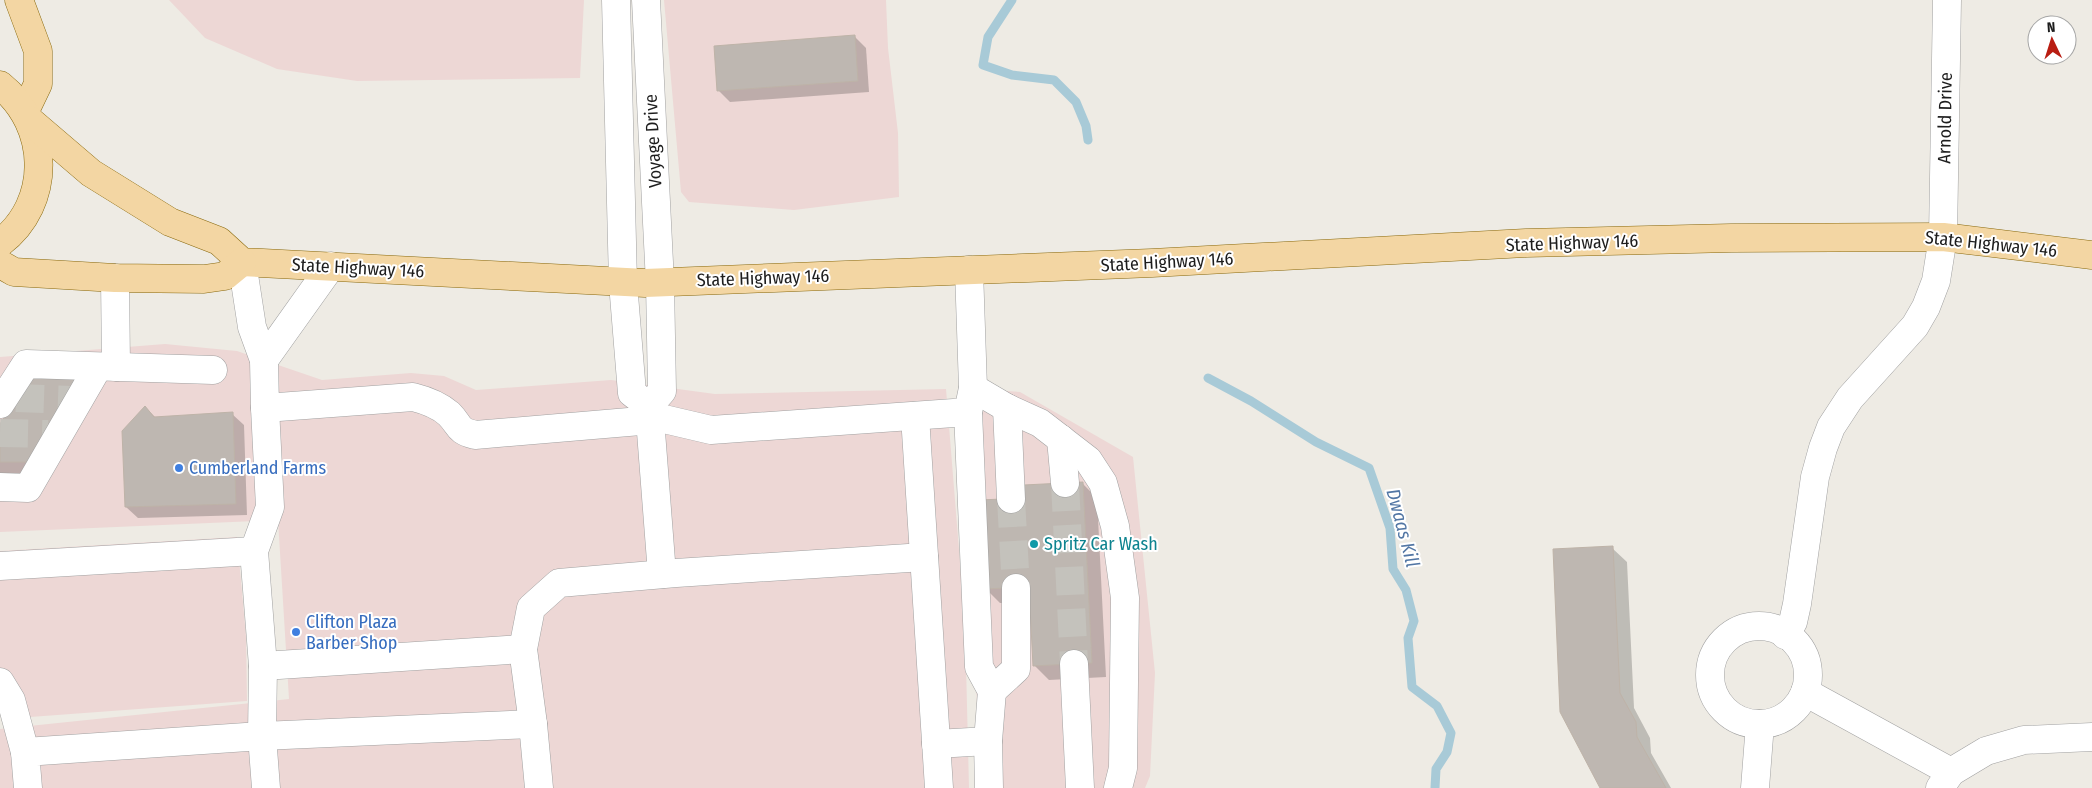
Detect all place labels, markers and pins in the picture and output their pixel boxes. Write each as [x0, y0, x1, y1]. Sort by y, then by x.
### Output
place label: Cumberland Farms [189, 457, 326, 479]
marker: Cumberland Farms [173, 462, 185, 474]
place label: Spritz Car Wash [1044, 533, 1158, 555]
marker: Spritz Car Wash [1028, 538, 1040, 550]
place label: Clifton Plaza Barber Shop [306, 611, 397, 654]
marker: Clifton Plaza Barber Shop [290, 626, 302, 638]

